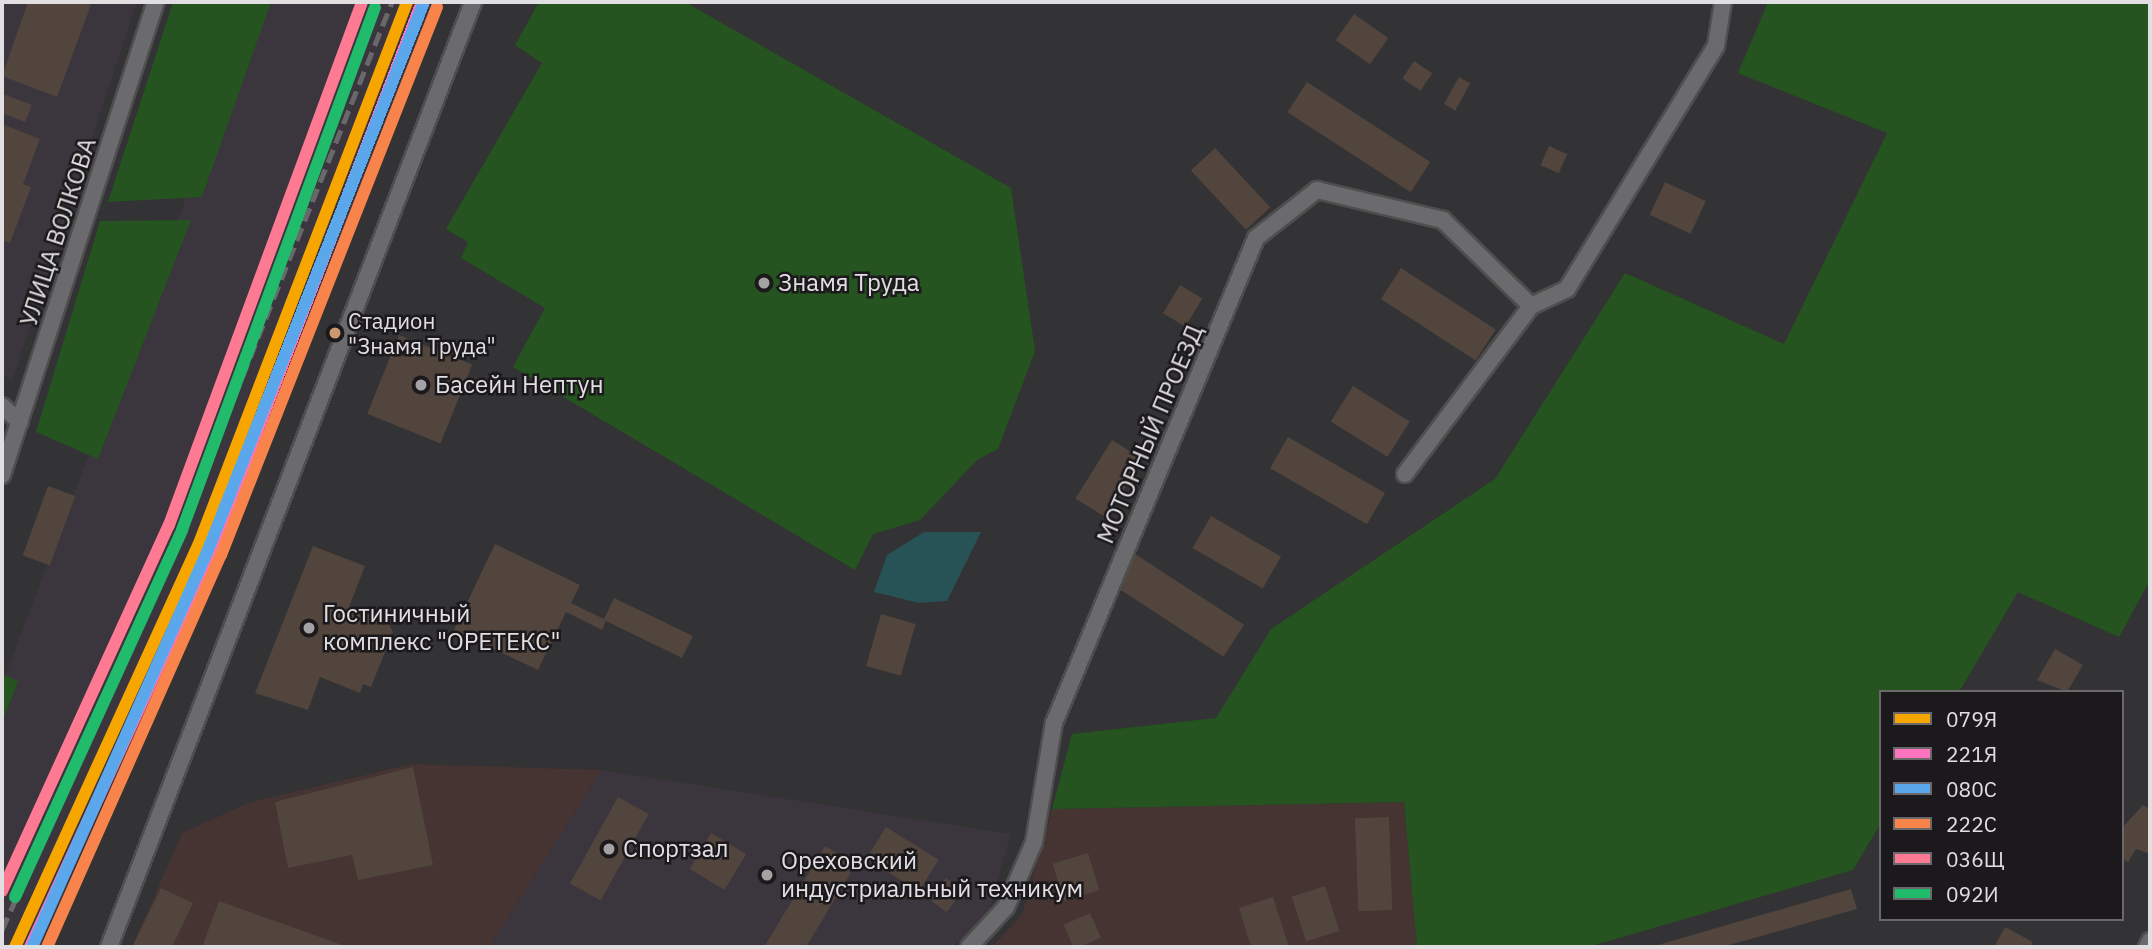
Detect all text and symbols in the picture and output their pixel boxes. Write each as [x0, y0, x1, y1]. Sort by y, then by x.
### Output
street label: УЛИЦА ВОЛКОВА [14, 134, 102, 330]
place label: Знамя Труда [778, 269, 920, 297]
marker: Знамя Труда [756, 275, 772, 291]
place label: Стадион "Знамя Труда" [348, 307, 496, 358]
street label: МОТОРНЫЙ ПРОЕЗД [1091, 320, 1209, 548]
marker: Стадион "Знамя Труда" [328, 326, 342, 340]
place label: Басейн Нептун [435, 371, 604, 399]
marker: Басейн Нептун [413, 377, 429, 393]
place label: Гостиничный комплекс "ОРЕТЕКС" [323, 600, 561, 656]
marker: Гостиничный комплекс "ОРЕТЕКС" [301, 620, 317, 636]
legend [1879, 690, 2124, 921]
text: 079Я [1946, 705, 1997, 733]
text: 221Я [1946, 740, 1997, 768]
text: 080С [1946, 775, 1997, 803]
text: 222С [1946, 810, 1997, 838]
place label: Спортзал [623, 835, 728, 863]
marker: Спортзал [601, 841, 617, 857]
text: 036Щ [1946, 845, 2005, 873]
place label: Ореховский индустриальный техникум [781, 847, 1083, 903]
marker: Ореховский индустриальный техникум [759, 867, 775, 883]
text: 092И [1946, 880, 1999, 908]

